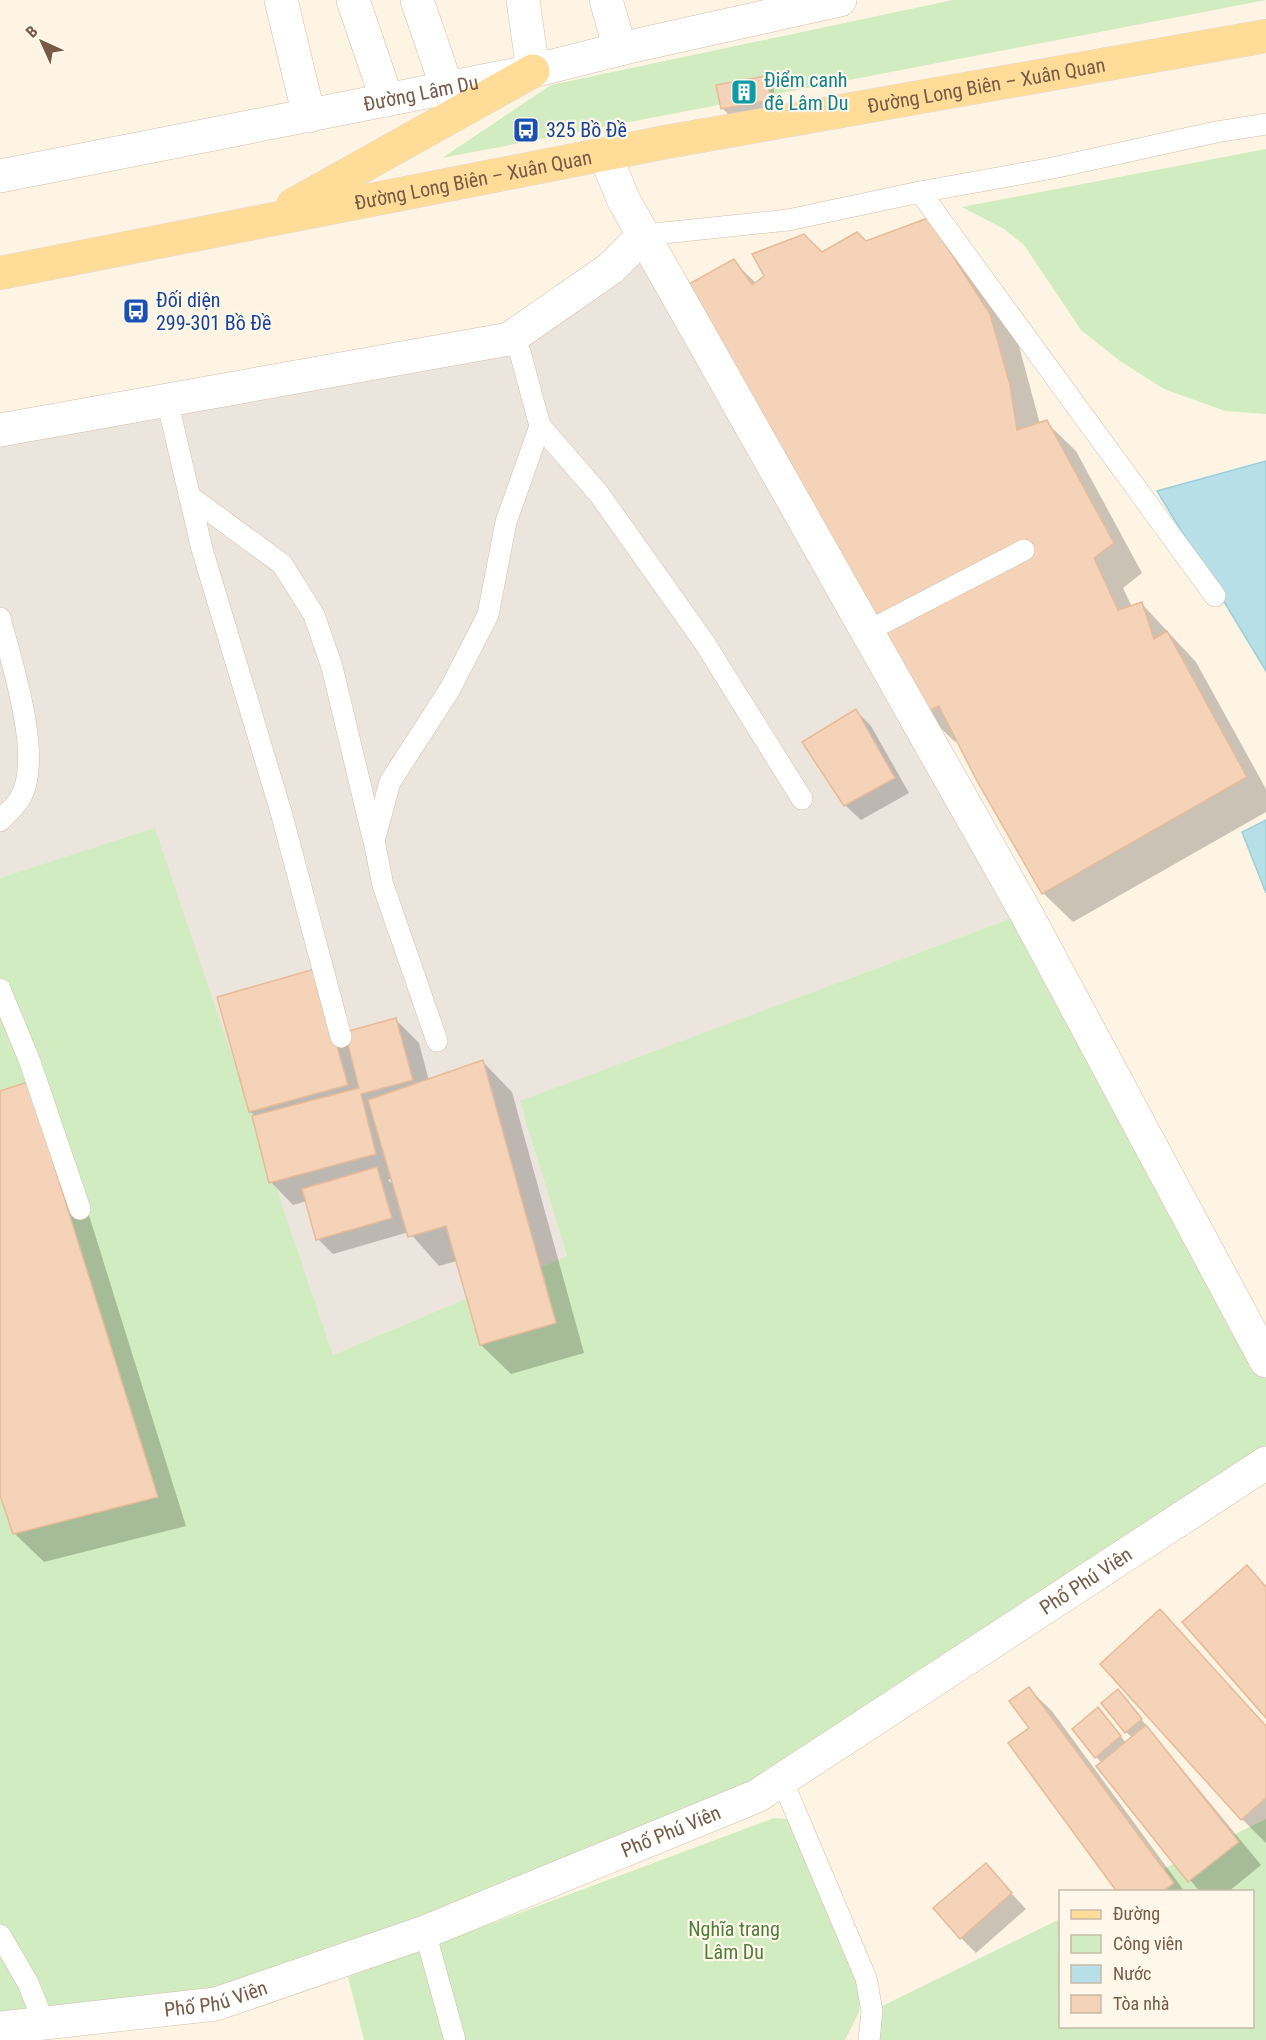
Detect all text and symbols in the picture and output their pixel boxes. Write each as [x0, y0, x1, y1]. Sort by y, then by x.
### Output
north arrow [12, 12, 72, 72]
text: B [22, 22, 42, 42]
street label: Đường Long Biên – Xuân Quan [865, 53, 1107, 118]
place label: Điểm canh đê Lâm Du [764, 68, 848, 115]
street label: Đường Lâm Du [361, 70, 481, 116]
building icon: Điểm canh đê Lâm Du [729, 77, 759, 107]
bus stop icon: 325 Bồ Đề [511, 115, 541, 145]
place label: 325 Bồ Đề [546, 118, 627, 142]
street label: Đường Long Biên – Xuân Quan [352, 145, 594, 215]
place label: Đối diện 299-301 Bồ Đề [156, 288, 271, 335]
bus stop icon: Đối diện 299-301 Bồ Đề [121, 296, 151, 326]
street label: Phố Phú Viên [1035, 1542, 1136, 1620]
street label: Phố Phú Viên [618, 1800, 724, 1862]
legend [1059, 1890, 1254, 2028]
text: Đường [1113, 1903, 1160, 1924]
park label: Nghĩa trang Lâm Du [688, 1917, 780, 1964]
text: Công viên [1113, 1933, 1183, 1954]
text: Nước [1113, 1963, 1151, 1984]
street label: Phố Phú Viên [163, 1975, 270, 2022]
text: Tòa nhà [1113, 1993, 1169, 2014]

